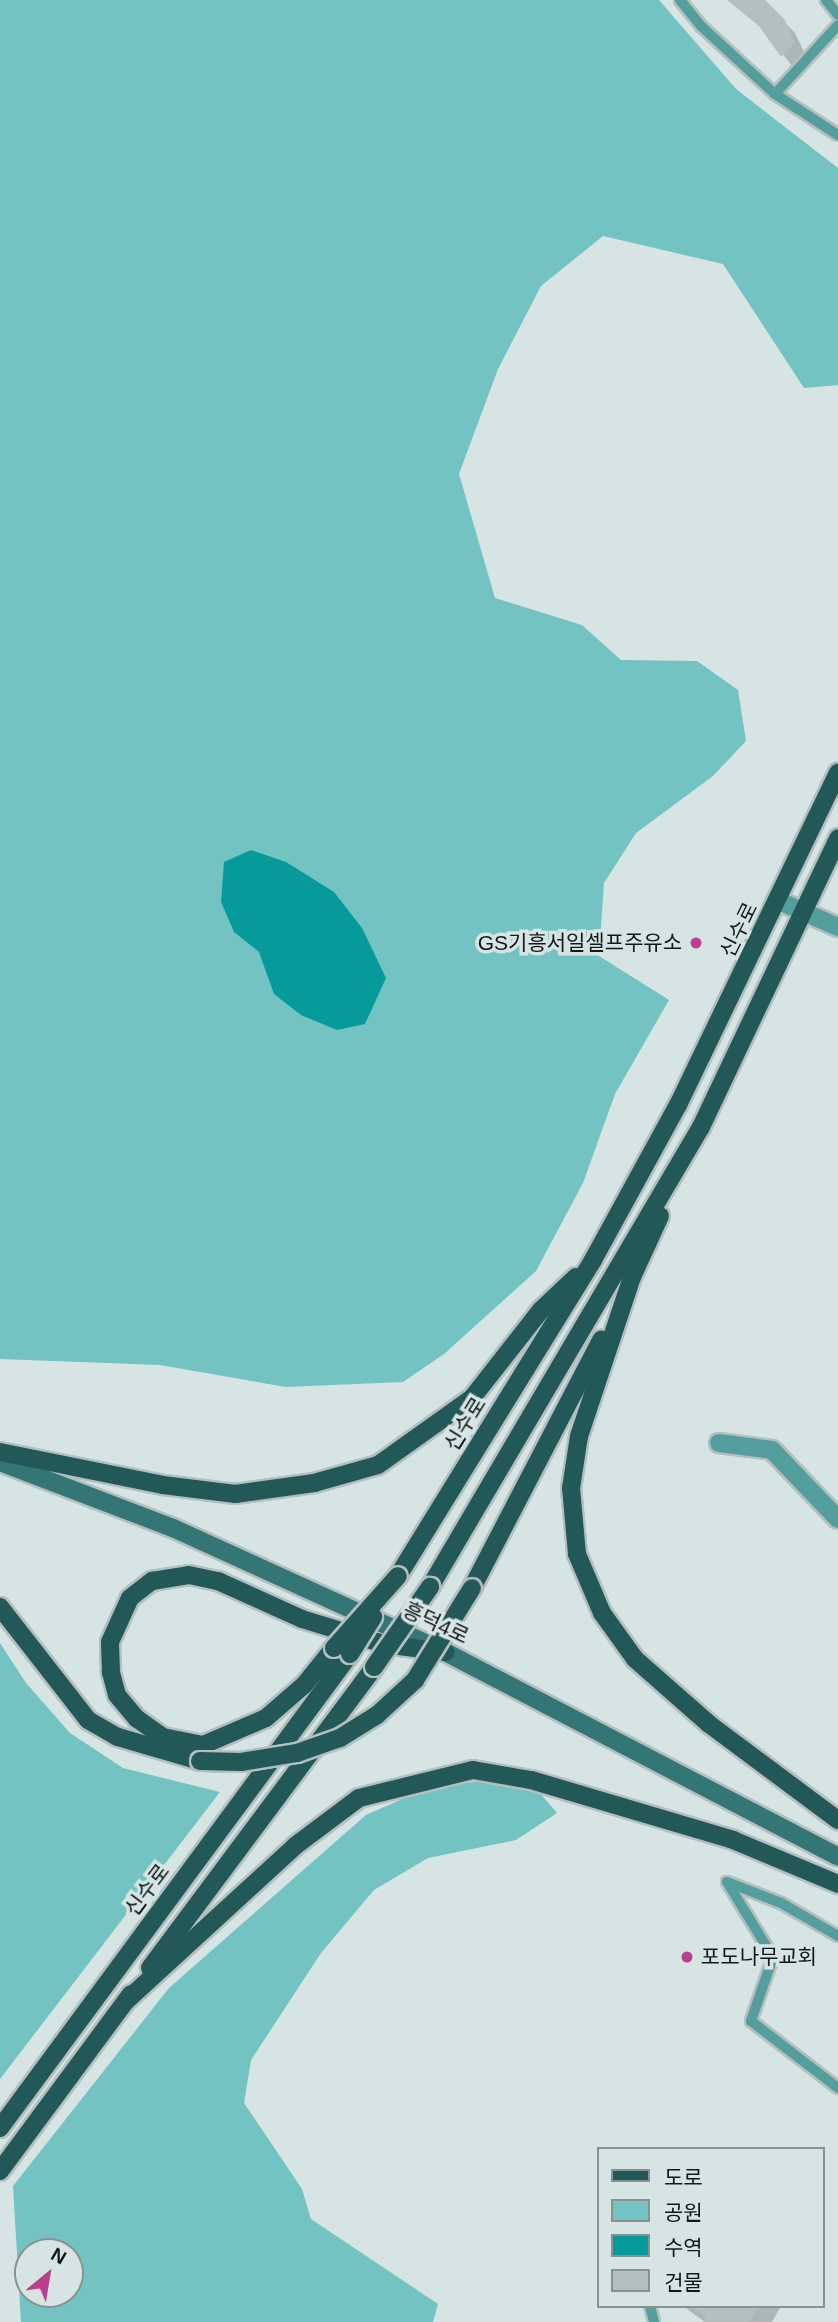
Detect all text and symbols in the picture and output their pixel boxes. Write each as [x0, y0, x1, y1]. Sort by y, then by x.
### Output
street label: 신수로 [715, 898, 763, 962]
place label: GS기흥서일셀프주유소 [478, 930, 682, 956]
marker: GS기흥서일셀프주유소 [688, 935, 704, 951]
street label: 신수로 [439, 1393, 491, 1455]
street label: 흥덕4로 [399, 1597, 473, 1649]
street label: 신수로 [119, 1859, 175, 1921]
place label: 포도나무교회 [701, 1944, 817, 1970]
marker: 포도나무교회 [679, 1949, 695, 1965]
legend [596, 2147, 824, 2308]
text: 도로 [664, 2166, 703, 2189]
text: 공원 [664, 2201, 703, 2224]
text: 수역 [664, 2236, 703, 2259]
north arrow [14, 2238, 84, 2308]
text: N [48, 2244, 70, 2269]
text: 건물 [664, 2271, 703, 2294]

